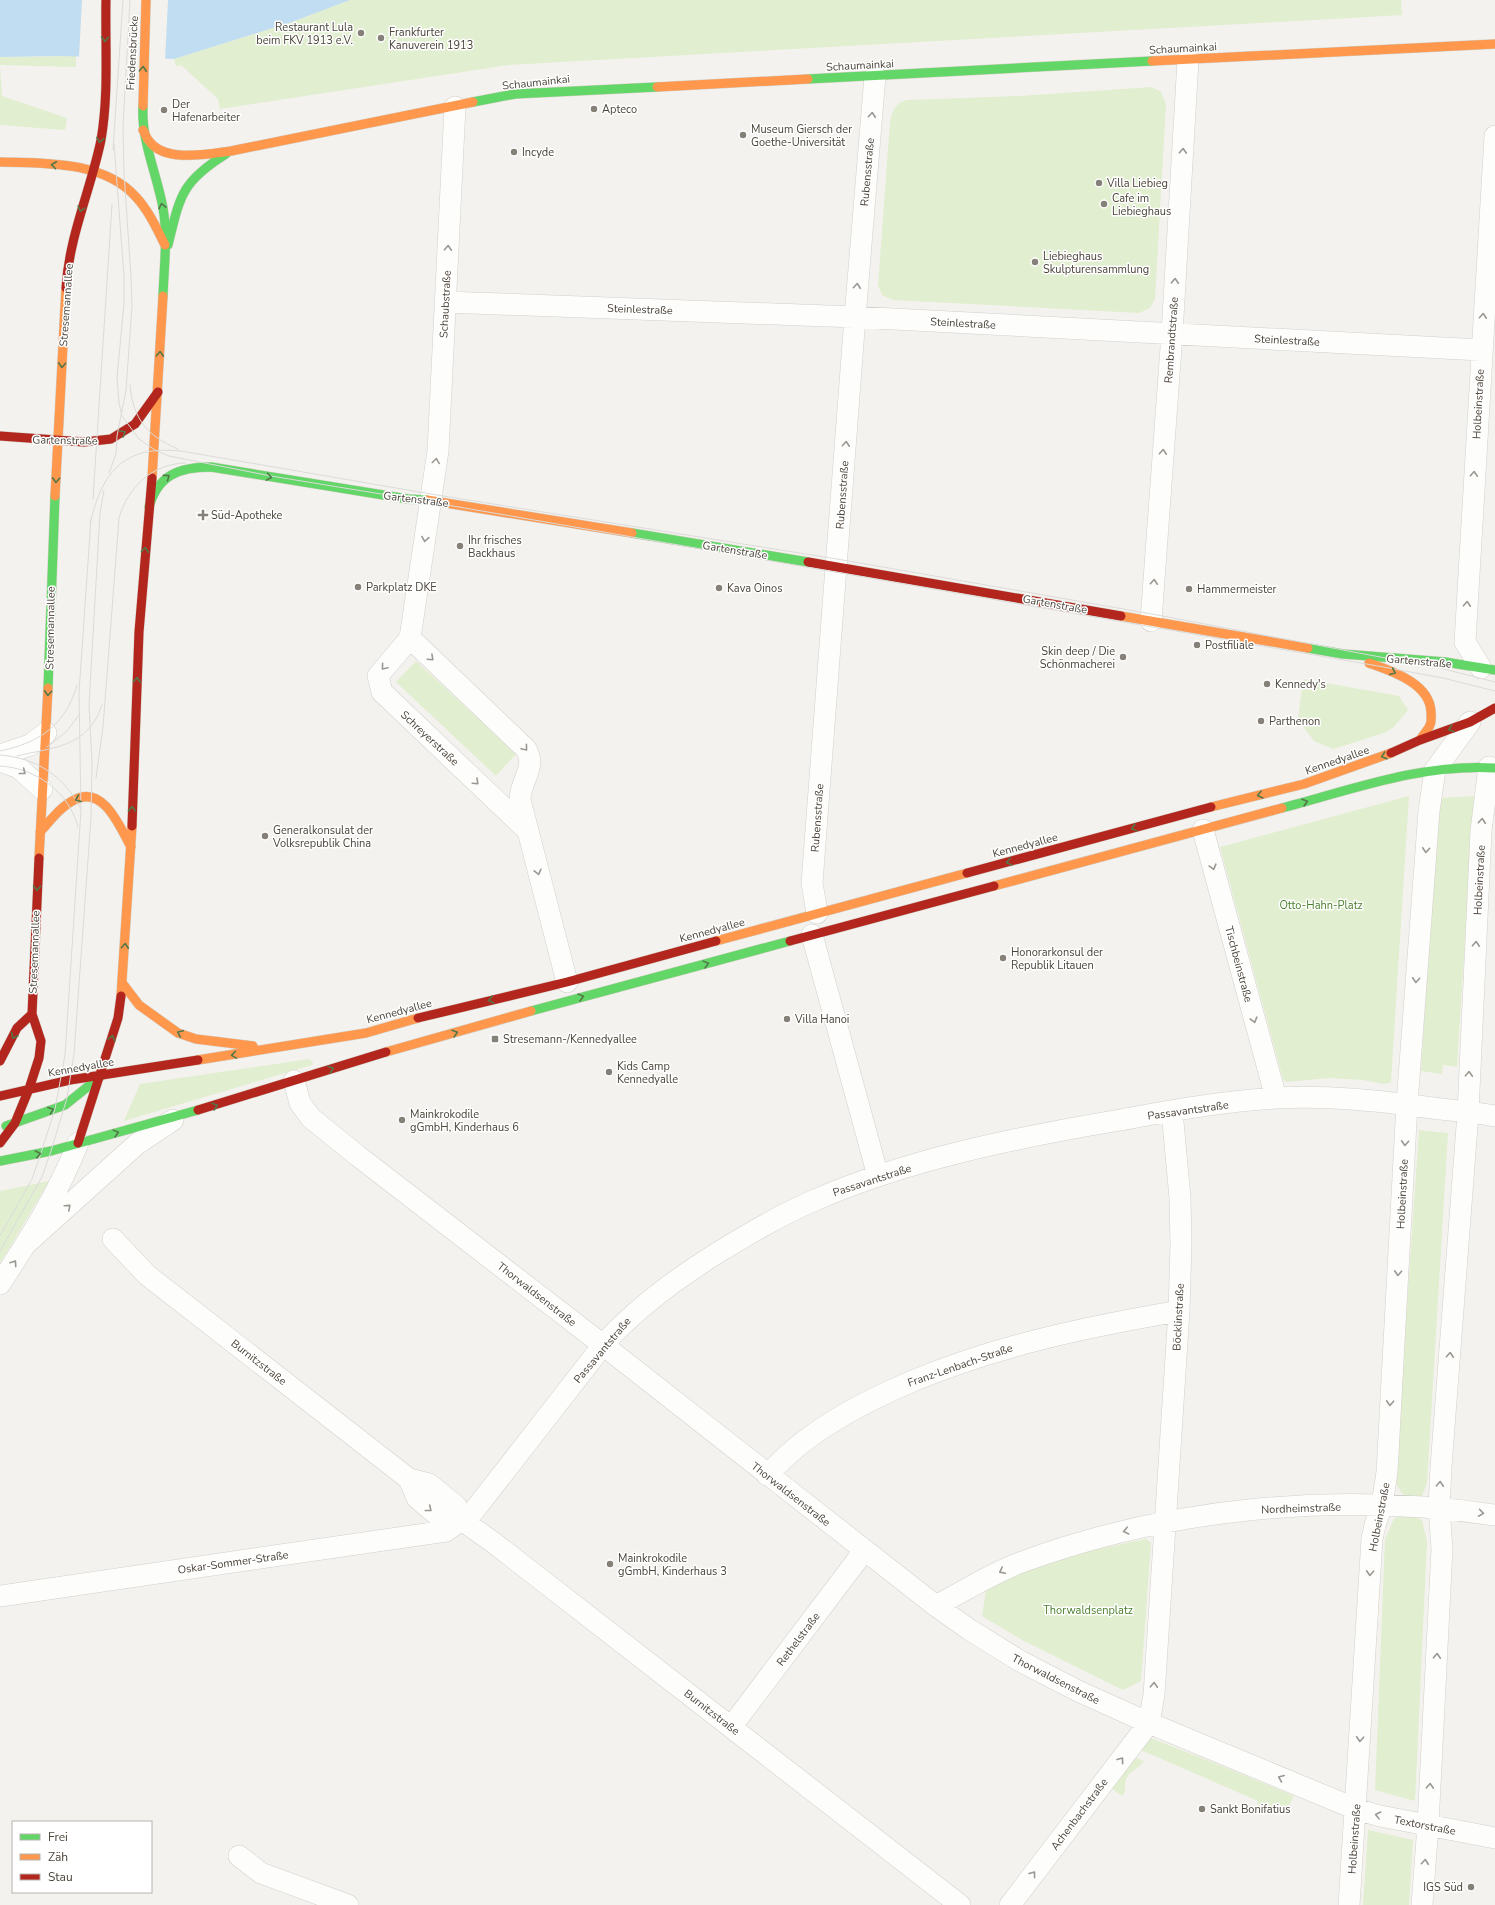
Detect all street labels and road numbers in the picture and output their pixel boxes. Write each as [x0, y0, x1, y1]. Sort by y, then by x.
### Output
street label: Friedensbrücke [123, 15, 142, 91]
street label: Schaumainkai [1149, 39, 1217, 58]
street label: Schaumainkai [826, 56, 894, 75]
street label: Schaumainkai [501, 71, 571, 94]
street label: Rubensstraße [857, 137, 878, 207]
street label: Stresemannallee [56, 263, 77, 347]
street label: Schaubstraße [436, 270, 455, 338]
street label: Rembrandtstraße [1161, 296, 1182, 384]
street label: Steinlestraße [607, 301, 673, 318]
street label: Steinlestraße [930, 314, 996, 333]
street label: Steinlestraße [1254, 331, 1320, 350]
street label: Holbeinstraße [1469, 368, 1488, 439]
street label: Gartenstraße [32, 432, 98, 449]
street label: Rubensstraße [833, 460, 852, 530]
street label: Gartenstraße [383, 488, 449, 511]
street label: Gartenstraße [701, 538, 769, 563]
street label: Stresemannallee [42, 586, 59, 670]
street label: Gartenstraße [1021, 591, 1089, 618]
street label: Gartenstraße [1386, 651, 1452, 672]
street label: Schreyerstraße [397, 707, 462, 769]
street label: Kennedyallee [1303, 742, 1371, 778]
street label: Rubensstraße [808, 783, 827, 853]
street label: Kennedyallee [991, 830, 1060, 861]
street label: Holbeinstraße [1470, 844, 1489, 915]
street label: Stresemannallee [26, 910, 43, 994]
street label: Kennedyallee [678, 915, 747, 946]
street label: Tischbeinstraße [1221, 924, 1256, 1004]
street label: Kennedyallee [365, 996, 434, 1027]
street label: Kennedyallee [47, 1054, 115, 1081]
street label: Passavantstraße [1147, 1097, 1230, 1124]
street label: Holbeinstraße [1393, 1158, 1412, 1229]
street label: Passavantstraße [831, 1161, 913, 1200]
street label: Thorwaldsenstraße [494, 1259, 580, 1330]
street label: Böcklinstraße [1169, 1283, 1188, 1351]
street label: Passavantstraße [570, 1314, 635, 1386]
street label: Burnitzstraße [228, 1336, 290, 1389]
street label: Franz-Lenbach-Straße [906, 1340, 1015, 1391]
street label: Thorwaldsenstraße [748, 1459, 834, 1530]
street label: Holbeinstraße [1365, 1481, 1394, 1553]
street label: Nordheimstraße [1261, 1500, 1341, 1517]
street label: Oskar-Sommer-Straße [177, 1547, 290, 1578]
street label: Rethelstraße [773, 1609, 824, 1669]
street label: Thorwaldsenstraße [1009, 1651, 1102, 1708]
street label: Burnitzstraße [681, 1686, 743, 1739]
street label: Achenbachstraße [1047, 1775, 1111, 1853]
street label: Holbeinstraße [1345, 1803, 1364, 1875]
street label: Textorstraße [1393, 1812, 1457, 1839]

